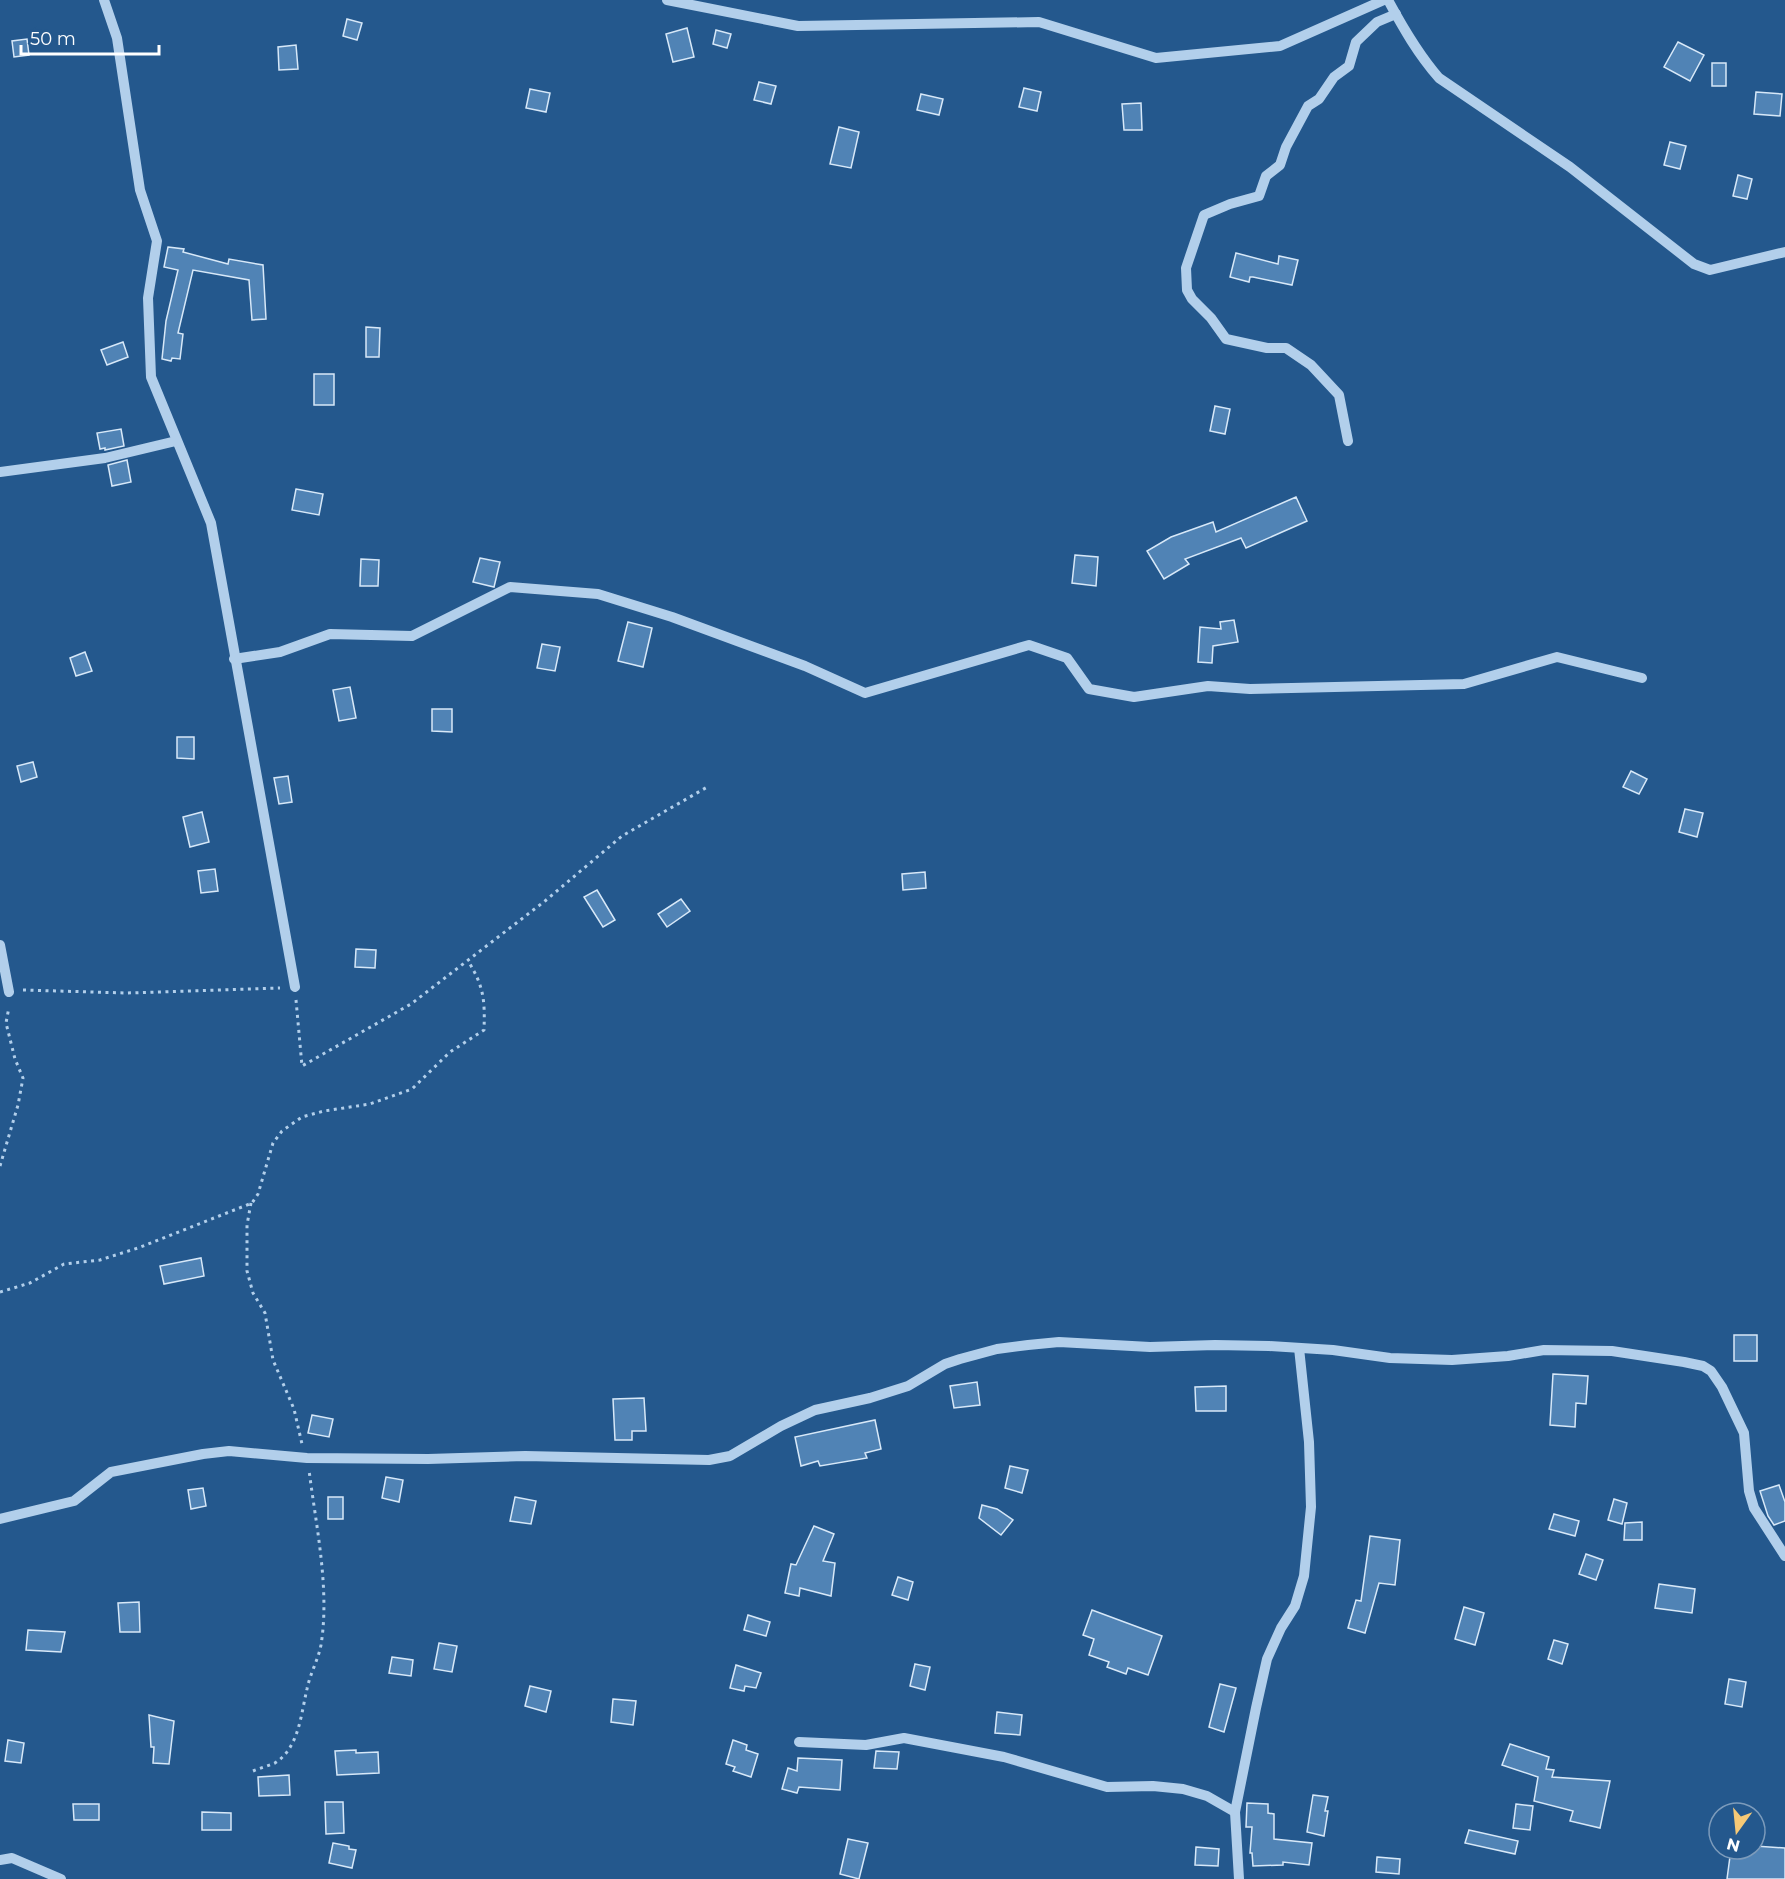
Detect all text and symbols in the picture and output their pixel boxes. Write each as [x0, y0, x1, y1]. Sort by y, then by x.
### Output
scale bar [21, 18, 159, 56]
text: 50 m [30, 28, 76, 50]
north arrow [1707, 1801, 1767, 1861]
text: N [1725, 1834, 1742, 1856]

